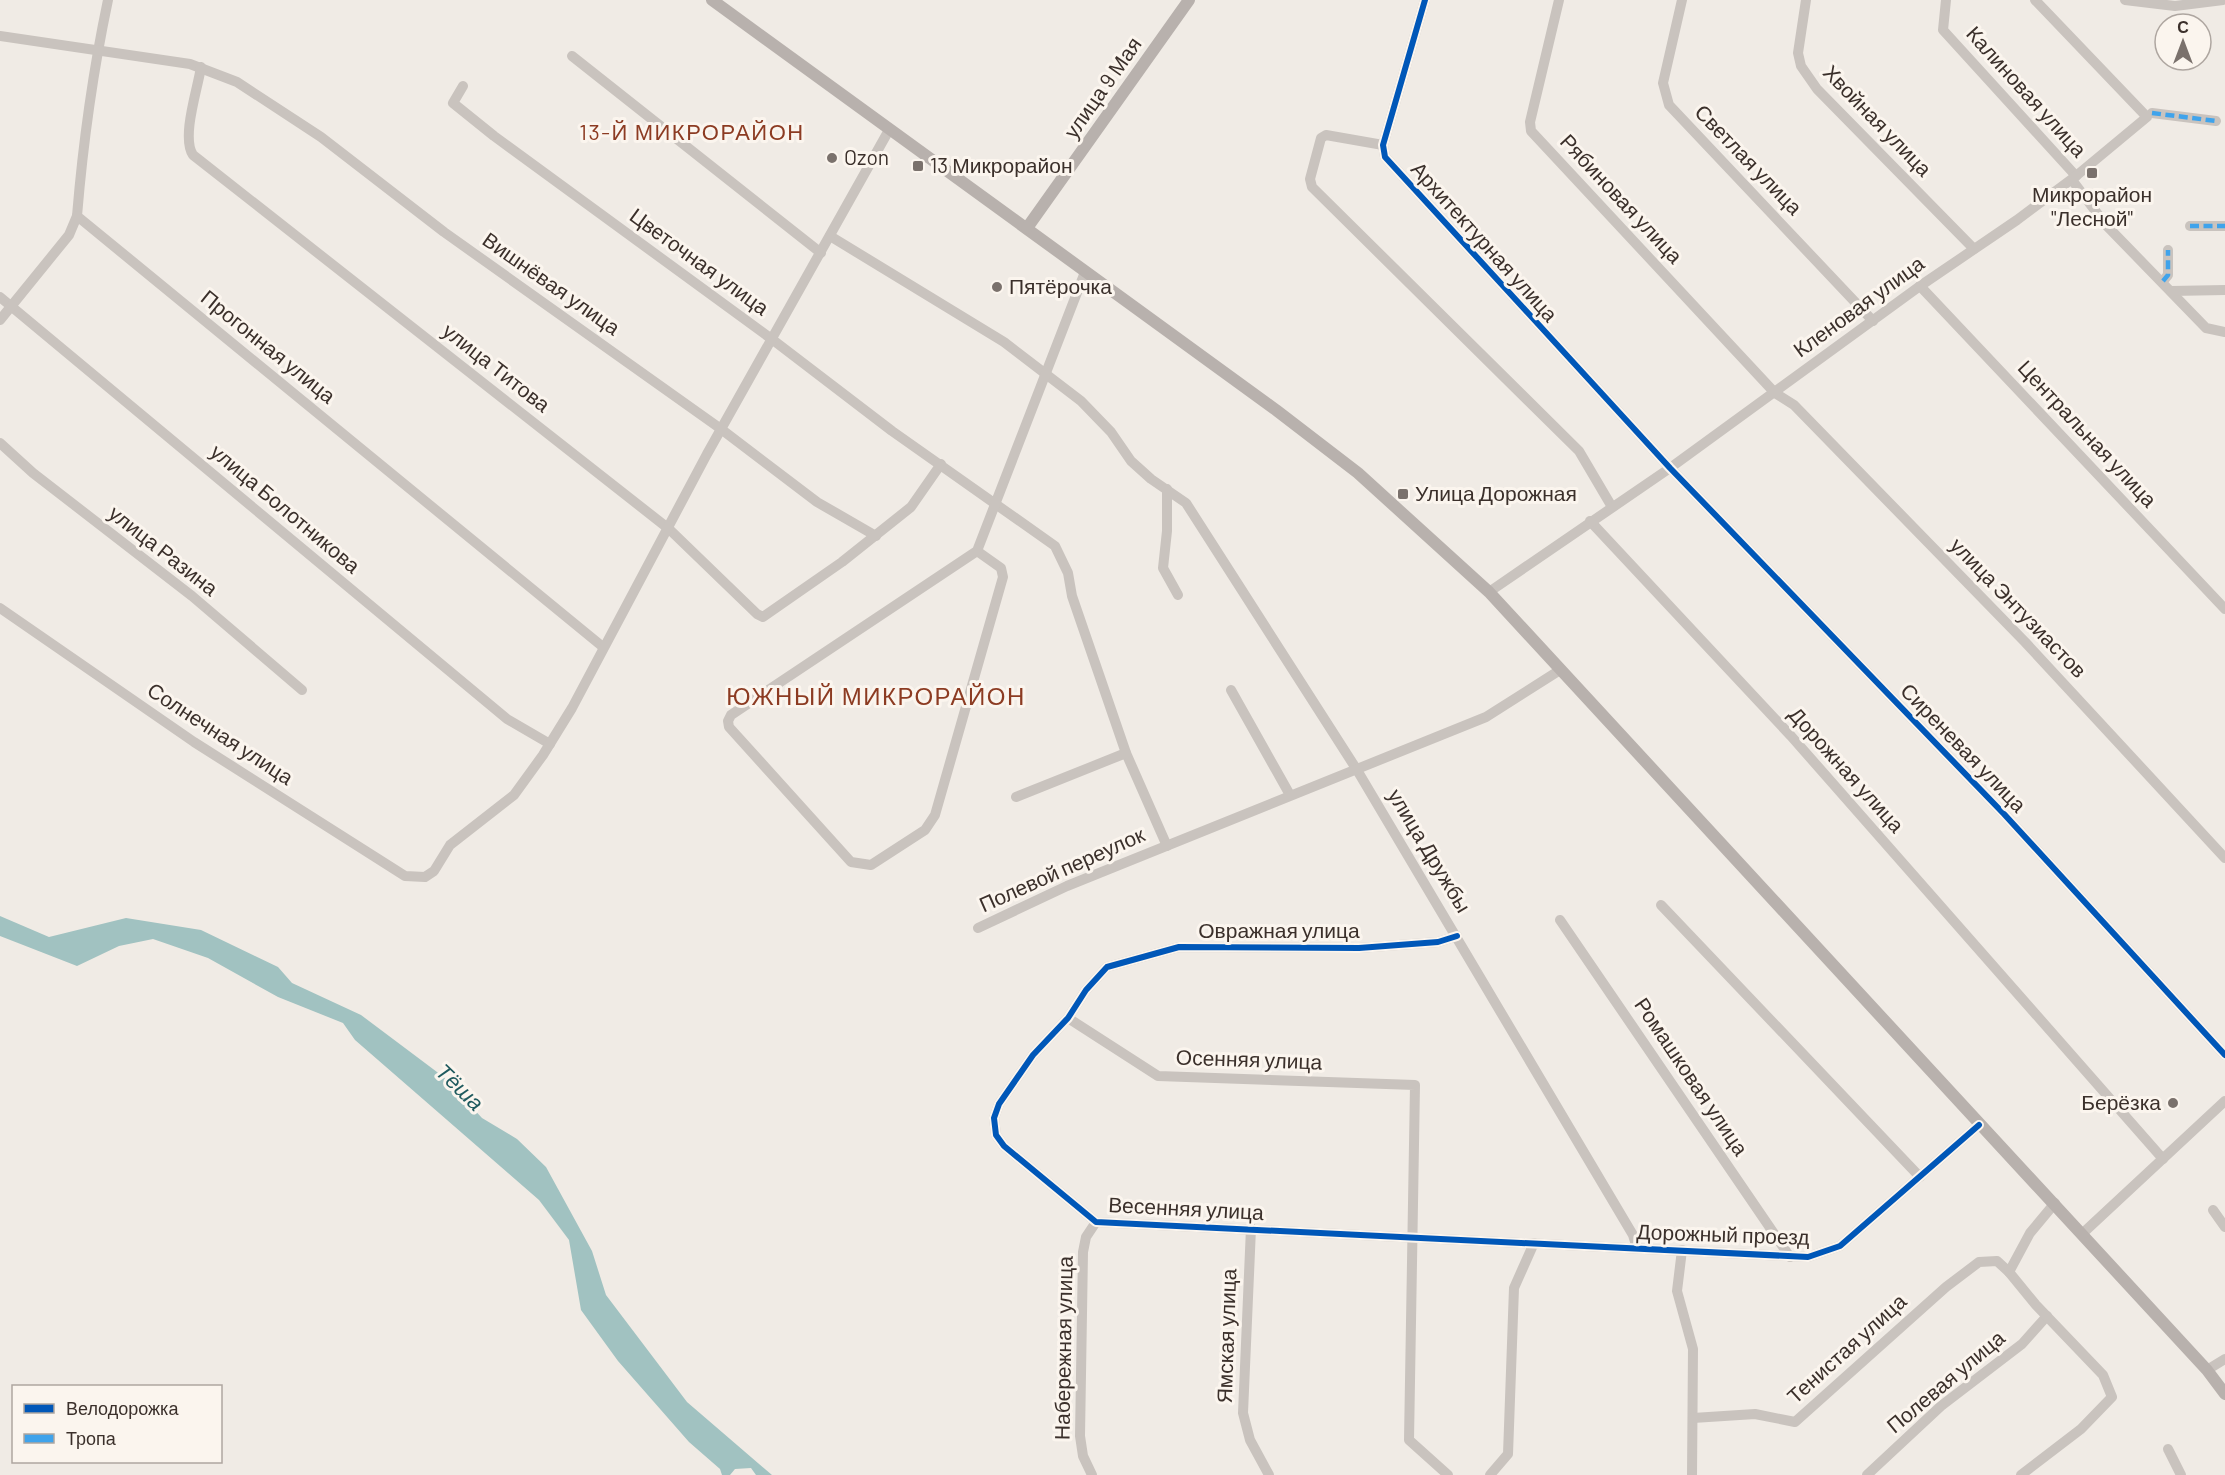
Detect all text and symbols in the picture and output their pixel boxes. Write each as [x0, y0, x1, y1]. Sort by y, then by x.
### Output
north arrow [2153, 12, 2213, 72]
text: С [2177, 17, 2189, 36]
street label: Калиновая улица [1962, 21, 2093, 162]
street label: улица 9 Мая [1058, 32, 1146, 143]
street label: Хвойная улица [1819, 59, 1938, 181]
street label: Светлая улица [1690, 99, 1808, 219]
district label: 13-Й МИКРОРАЙОН [579, 118, 805, 144]
street label: Рябиновая улица [1556, 128, 1689, 268]
place label: Ozon [844, 144, 889, 169]
marker: Ozon [825, 151, 839, 165]
place label: 13 Микрорайон [930, 152, 1073, 177]
street label: Архитектурная улица [1407, 156, 1564, 326]
marker: 13 Микрорайон [911, 159, 925, 173]
marker: Микрорайон "Лесной" [2085, 166, 2099, 180]
place label: Микрорайон "Лесной" [2032, 181, 2152, 230]
street label: Цветочная улица [626, 202, 774, 320]
street label: Вишнёвая улица [478, 226, 626, 340]
street label: Кленовая улица [1788, 250, 1929, 362]
place label: Пятёрочка [1009, 273, 1112, 298]
marker: Пятёрочка [990, 280, 1004, 294]
street label: Прогонная улица [197, 284, 341, 408]
street label: улица Титова [438, 317, 556, 417]
street label: Центральная улица [2014, 354, 2163, 512]
street label: улица Болотникова [206, 438, 366, 578]
place label: Улица Дорожная [1415, 480, 1577, 505]
marker: Улица Дорожная [1396, 487, 1410, 501]
street label: улица Разина [104, 500, 224, 600]
street label: улица Энтузиастов [1946, 532, 2092, 682]
street label: Солнечная улица [143, 676, 299, 789]
street label: Сиреневая улица [1896, 677, 2032, 817]
district label: ЮЖНЫЙ МИКРОРАЙОН [726, 681, 1026, 710]
street label: Дорожная улица [1784, 701, 1910, 837]
street label: улица Дружбы [1384, 784, 1477, 917]
street label: Полевой переулок [975, 821, 1149, 916]
street label: Овражная улица [1198, 917, 1360, 942]
street label: Ромашковая улица [1630, 993, 1754, 1160]
street label: Осенняя улица [1175, 1043, 1323, 1074]
water label: Тёша [431, 1057, 490, 1115]
place label: Берёзка [2081, 1089, 2161, 1114]
marker: Берёзка [2166, 1096, 2180, 1110]
street label: Весенняя улица [1108, 1191, 1265, 1224]
street label: Дорожный проезд [1636, 1218, 1810, 1249]
street label: Набережная улица [1048, 1255, 1077, 1440]
street label: Ямская улица [1211, 1268, 1240, 1404]
street label: Тенистая улица [1781, 1288, 1911, 1408]
street label: Полевая улица [1881, 1324, 2009, 1437]
legend [12, 1385, 222, 1463]
text: Велодорожка [66, 1397, 179, 1419]
text: Тропа [66, 1427, 117, 1449]

